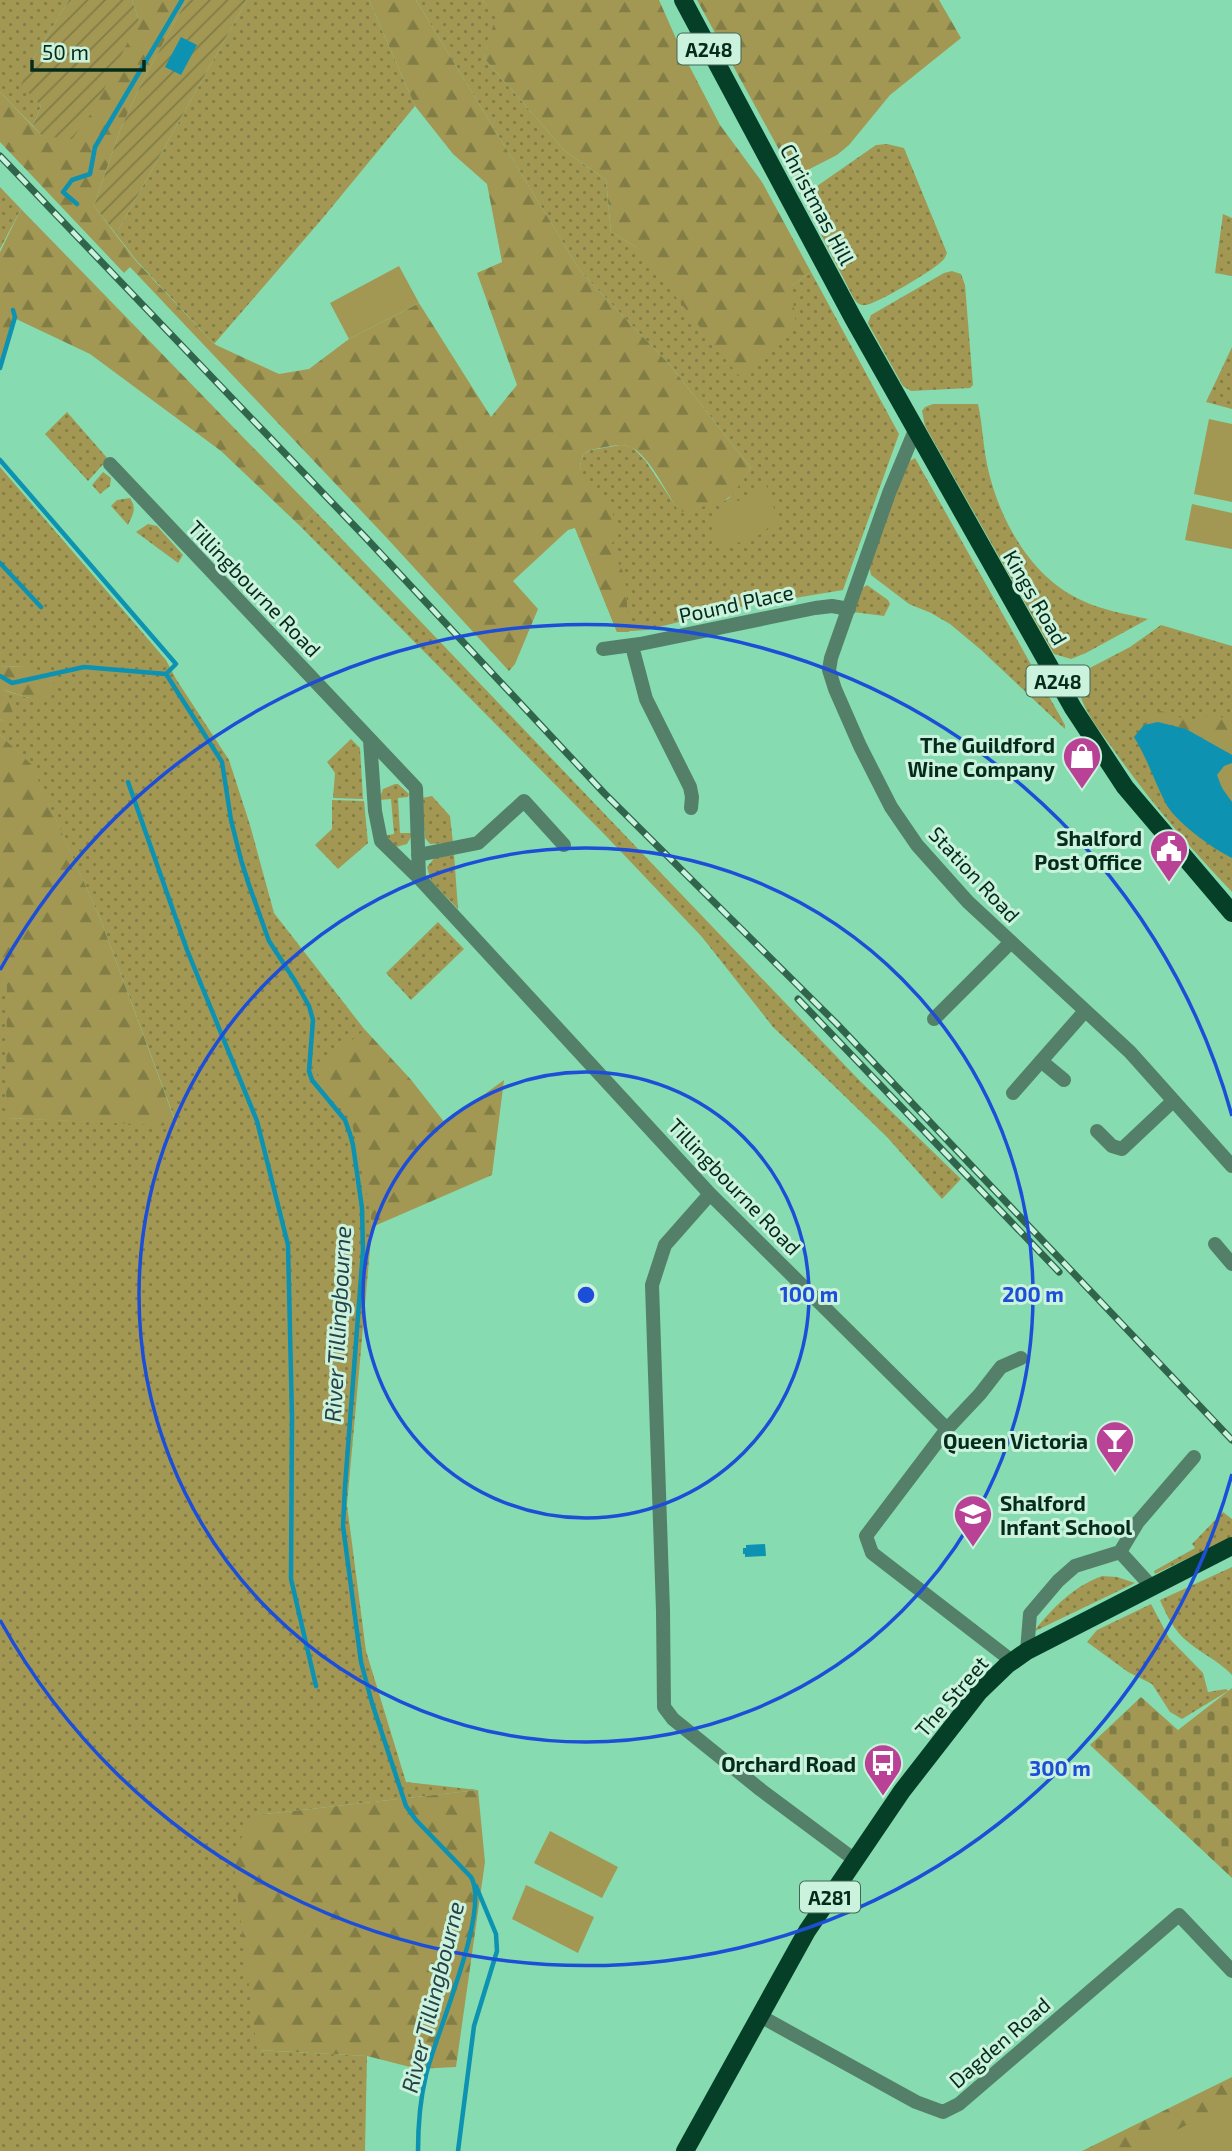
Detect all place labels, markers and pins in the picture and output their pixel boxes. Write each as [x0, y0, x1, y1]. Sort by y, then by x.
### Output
place label: The Guildford Wine Company [907, 732, 1055, 782]
shop icon: The Guildford Wine Company [1061, 735, 1103, 790]
place label: Shalford Post Office [1034, 825, 1142, 874]
public building icon: Shalford Post Office [1148, 828, 1190, 883]
centre of rings [574, 1283, 598, 1307]
bar icon: Queen Victoria [1094, 1419, 1136, 1474]
place label: Queen Victoria [943, 1428, 1088, 1454]
place label: Shalford Infant School [1000, 1490, 1132, 1539]
school or university icon: Shalford Infant School [952, 1493, 994, 1548]
bus stop icon: Orchard Road [862, 1742, 904, 1797]
place label: Orchard Road [721, 1751, 856, 1776]

